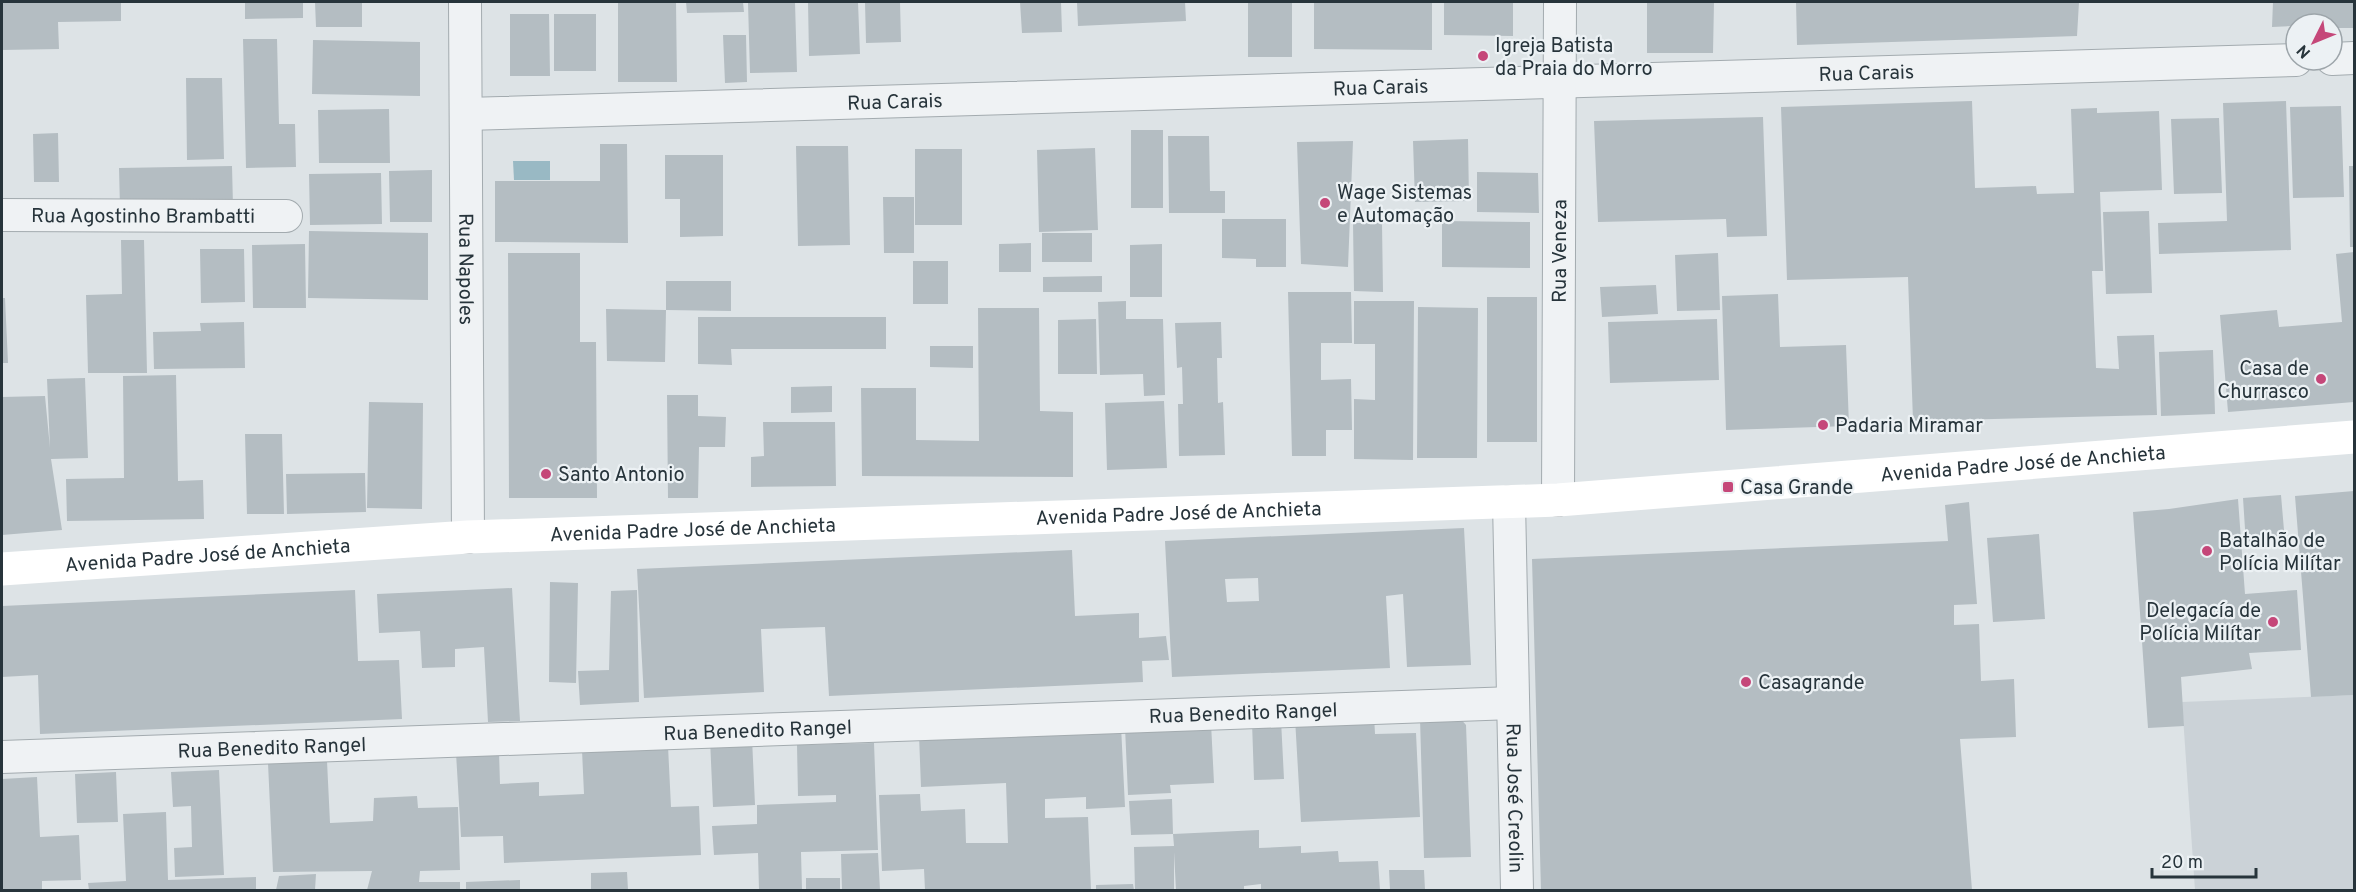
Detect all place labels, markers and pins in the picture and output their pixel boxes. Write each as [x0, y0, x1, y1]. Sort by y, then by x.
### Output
place label: Igreja Batista da Praia do Morro [1495, 34, 1653, 83]
marker: Igreja Batista da Praia do Morro [1476, 49, 1490, 63]
place label: Wage Sistemas e Automação [1337, 181, 1472, 230]
marker: Wage Sistemas e Automação [1318, 196, 1332, 210]
place label: Casa de Churrasco [2217, 357, 2309, 406]
marker: Casa de Churrasco [2314, 372, 2328, 386]
place label: Padaria Miramar [1835, 414, 1983, 440]
marker: Padaria Miramar [1816, 418, 1830, 432]
place label: Santo Antonio [558, 463, 685, 489]
marker: Santo Antonio [539, 467, 553, 481]
place label: Casa Grande [1740, 476, 1853, 502]
marker: Casa Grande [1721, 480, 1735, 494]
place label: Batalhão de Polícia Milítar [2219, 529, 2341, 578]
marker: Batalhão de Polícia Milítar [2200, 544, 2214, 558]
place label: Delegacía de Polícia Milítar [2139, 599, 2261, 648]
marker: Delegacía de Polícia Milítar [2266, 615, 2280, 629]
place label: Casagrande [1758, 671, 1865, 697]
marker: Casagrande [1739, 675, 1753, 689]

